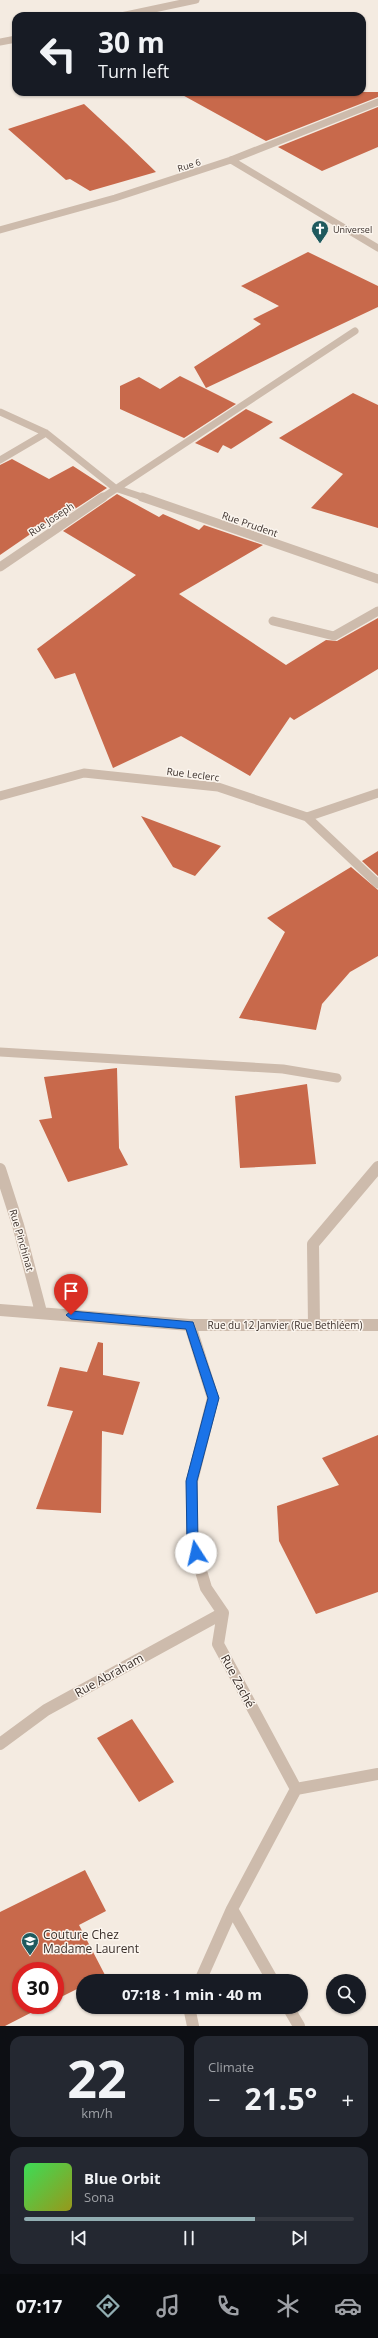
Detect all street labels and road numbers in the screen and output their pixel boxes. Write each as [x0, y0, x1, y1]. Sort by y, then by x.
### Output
street label: Rue 6 [176, 155, 202, 175]
street label: Rue Joseph [26, 499, 76, 539]
street label: Rue Prudent [220, 508, 280, 540]
street label: Rue Leclerc [166, 764, 220, 784]
street label: Rue Pinchinat [6, 1207, 38, 1273]
street label: Rue du 12 Janvier (Rue Bethléem) [208, 1318, 362, 1332]
street label: Rue Abraham [72, 1649, 146, 1701]
street label: Rue Zaché [217, 1651, 259, 1711]

